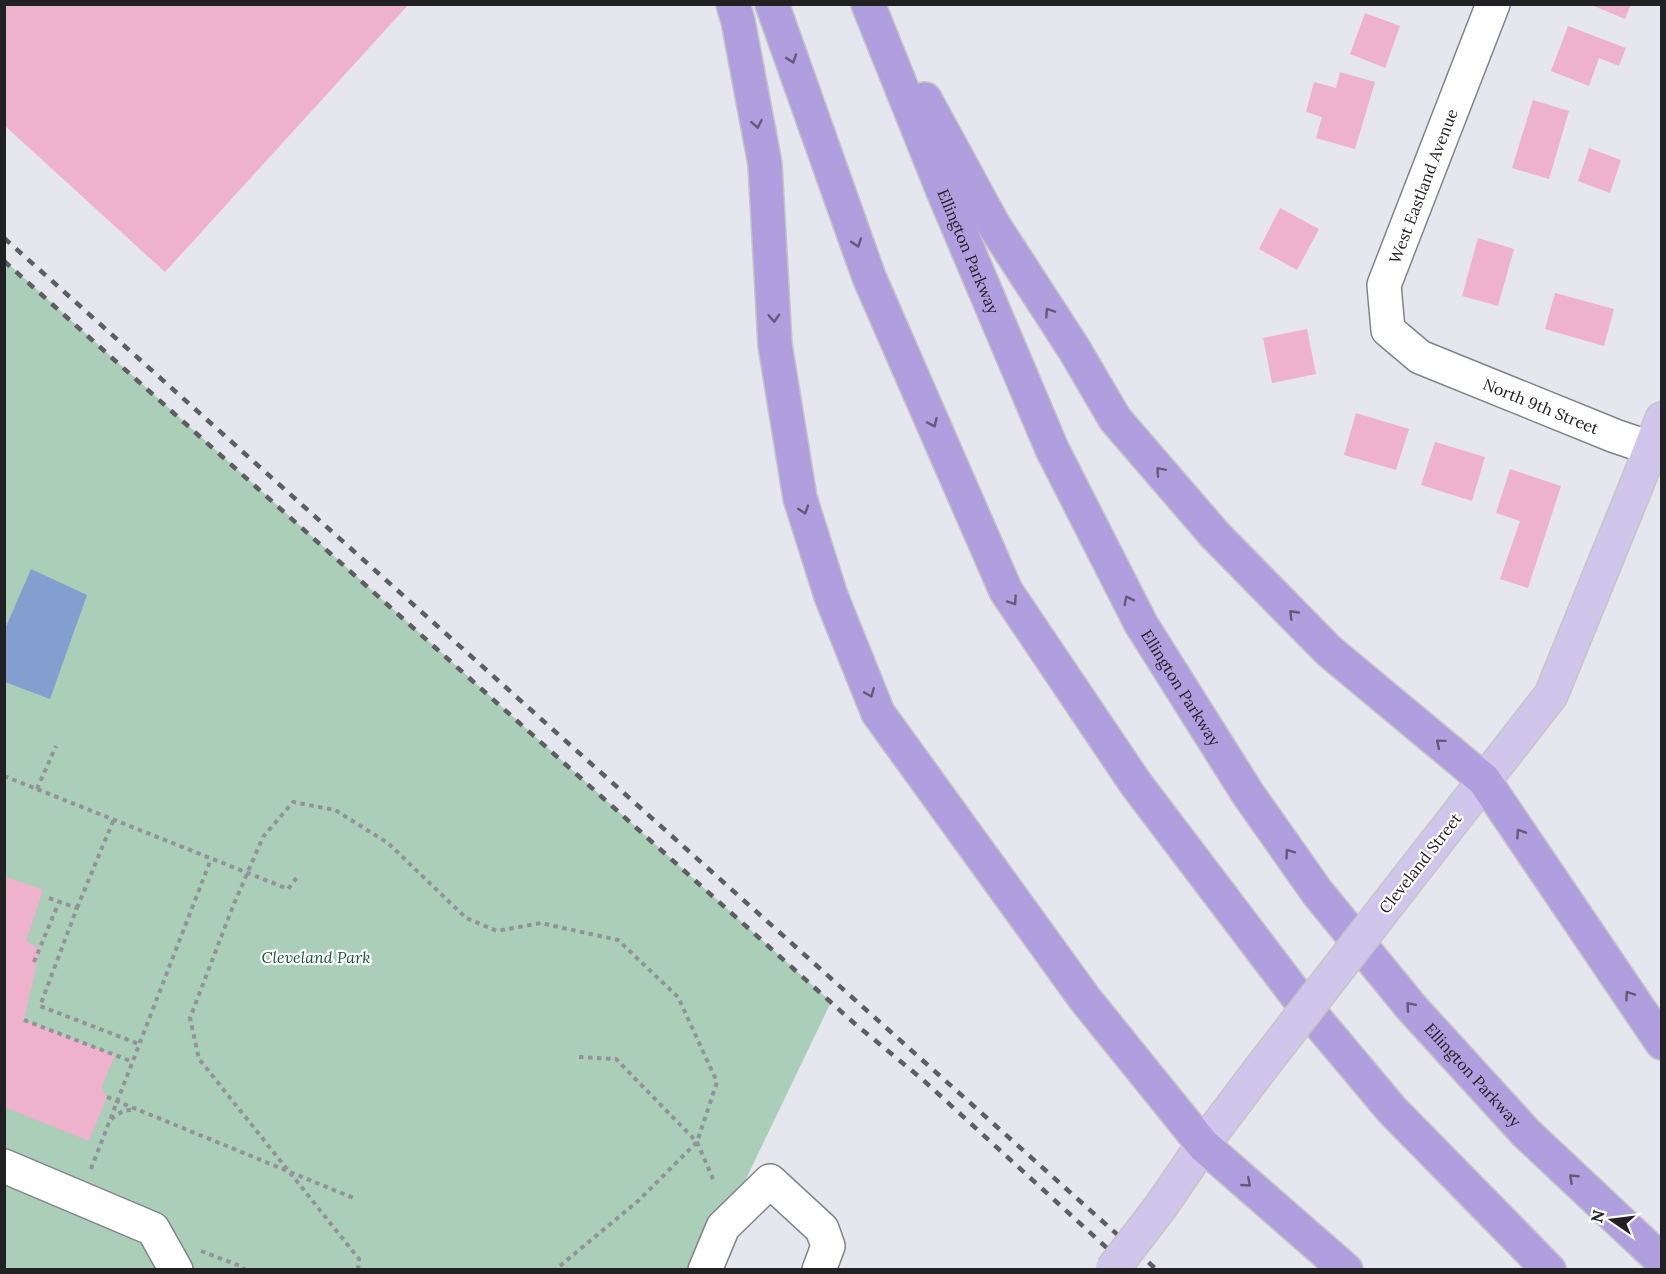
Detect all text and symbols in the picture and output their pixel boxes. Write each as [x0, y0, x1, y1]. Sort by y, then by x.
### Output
one-way arrow [785, 53, 798, 64]
street label: West Eastland Avenue [1384, 106, 1462, 266]
one-way arrow [751, 119, 763, 128]
street label: Ellington Parkway [933, 186, 1004, 317]
one-way arrow [850, 237, 863, 248]
one-way arrow [1045, 308, 1057, 318]
one-way arrow [767, 313, 780, 322]
street label: North 9th Street [1480, 374, 1603, 439]
one-way arrow [926, 416, 938, 427]
one-way arrow [1157, 467, 1168, 478]
one-way arrow [797, 504, 809, 515]
one-way arrow [1005, 594, 1016, 605]
one-way arrow [1124, 595, 1136, 606]
one-way arrow [1289, 611, 1300, 621]
street label: Ellington Parkway [1137, 626, 1225, 750]
one-way arrow [863, 687, 875, 698]
one-way arrow [1435, 739, 1446, 750]
street label: Cleveland Street [1374, 808, 1466, 917]
one-way arrow [1516, 829, 1527, 840]
one-way arrow [1285, 848, 1296, 859]
park label: Cleveland Park [262, 947, 370, 967]
one-way arrow [1625, 990, 1636, 1001]
one-way arrow [1407, 1002, 1418, 1013]
street label: Ellington Parkway [1420, 1019, 1526, 1131]
one-way arrow [1569, 1174, 1580, 1185]
one-way arrow [1240, 1176, 1250, 1187]
north arrow [1582, 1190, 1642, 1250]
text: N [1586, 1208, 1609, 1225]

